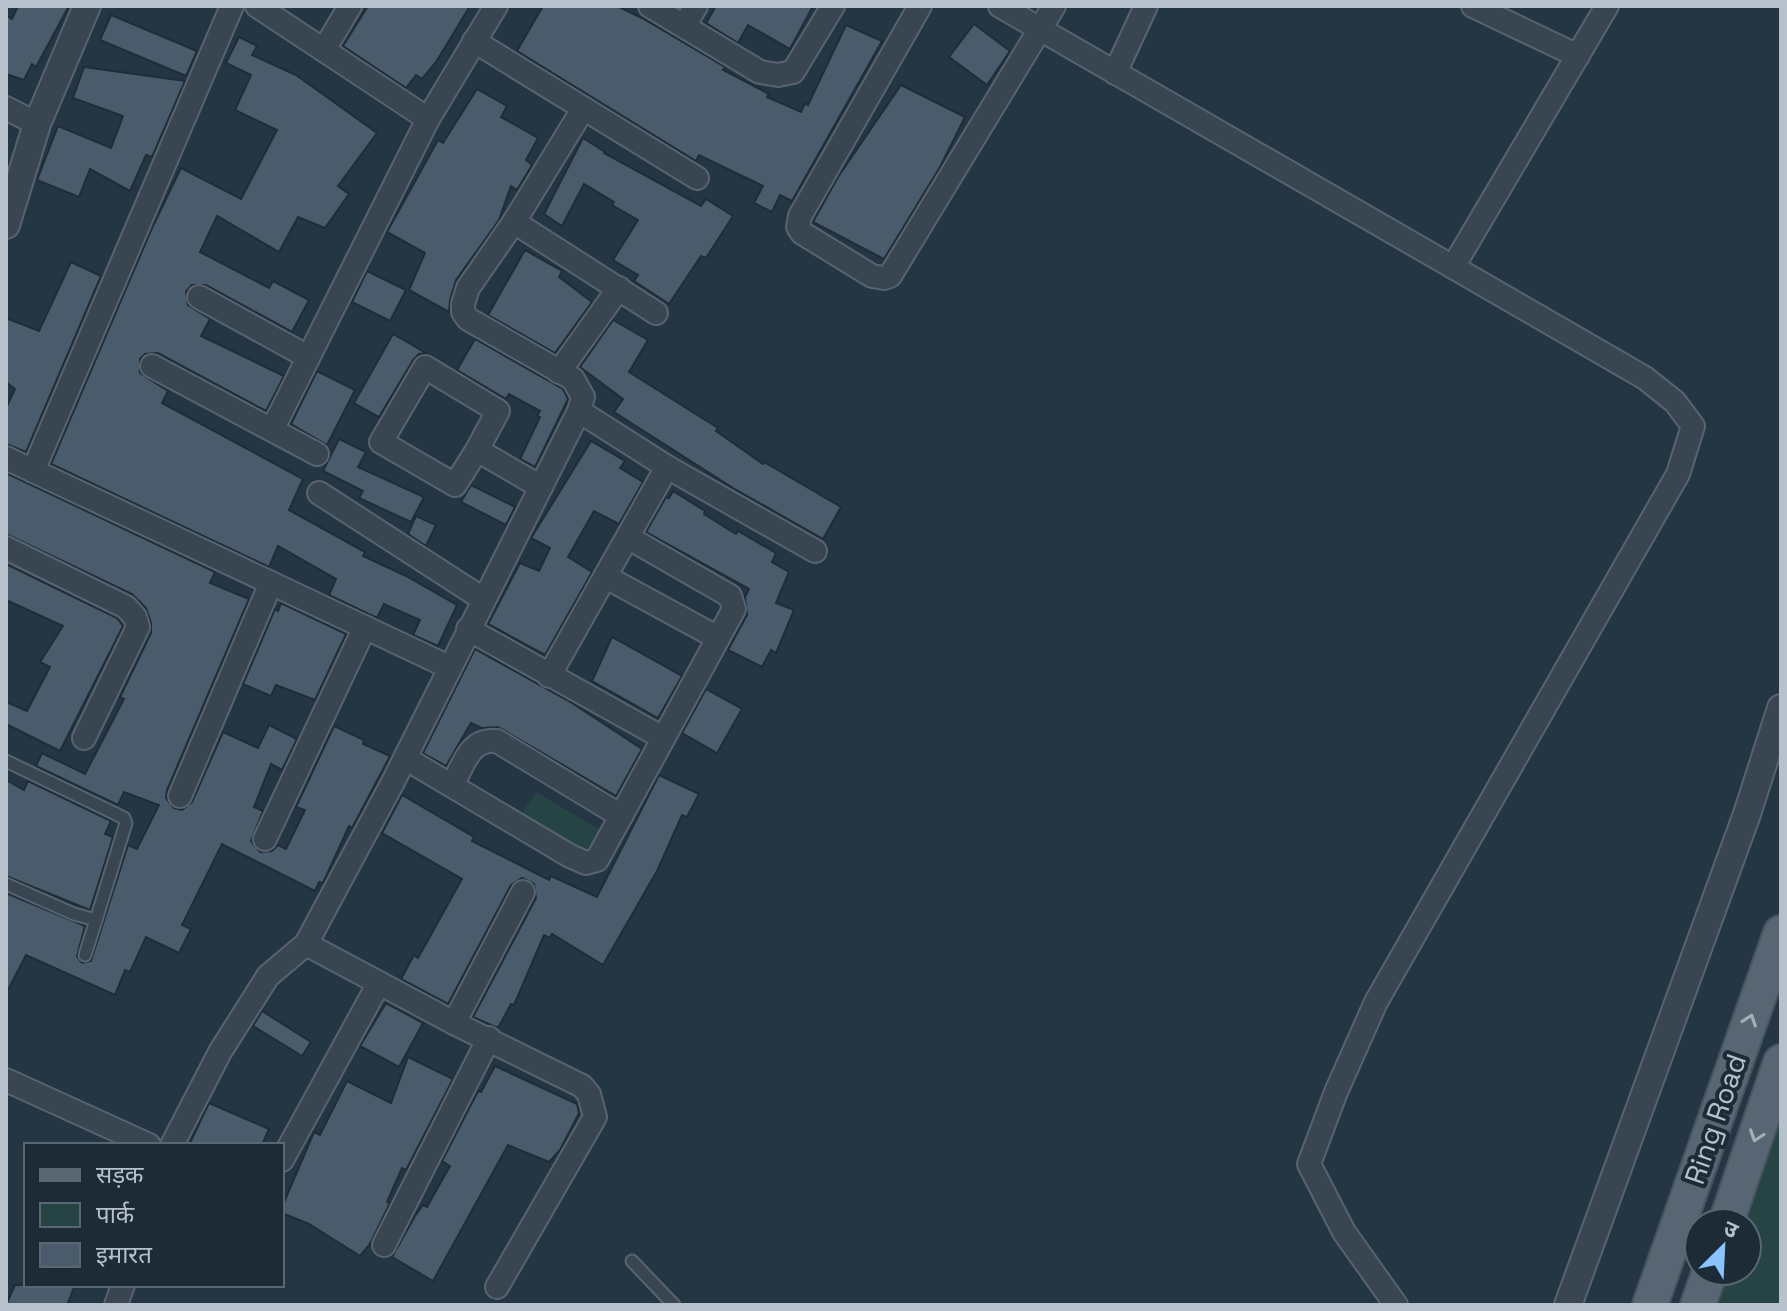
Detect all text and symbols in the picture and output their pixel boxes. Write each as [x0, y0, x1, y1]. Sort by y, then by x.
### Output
one-way arrow [1741, 1014, 1757, 1028]
street label: Ring Road [1676, 1049, 1754, 1189]
one-way arrow [1749, 1128, 1766, 1142]
legend [24, 1143, 284, 1287]
text: सड़क [96, 1159, 144, 1190]
text: पार्क [96, 1199, 135, 1230]
north arrow [1683, 1207, 1763, 1287]
text: उ [1720, 1213, 1744, 1245]
text: इमारत [96, 1239, 153, 1270]

